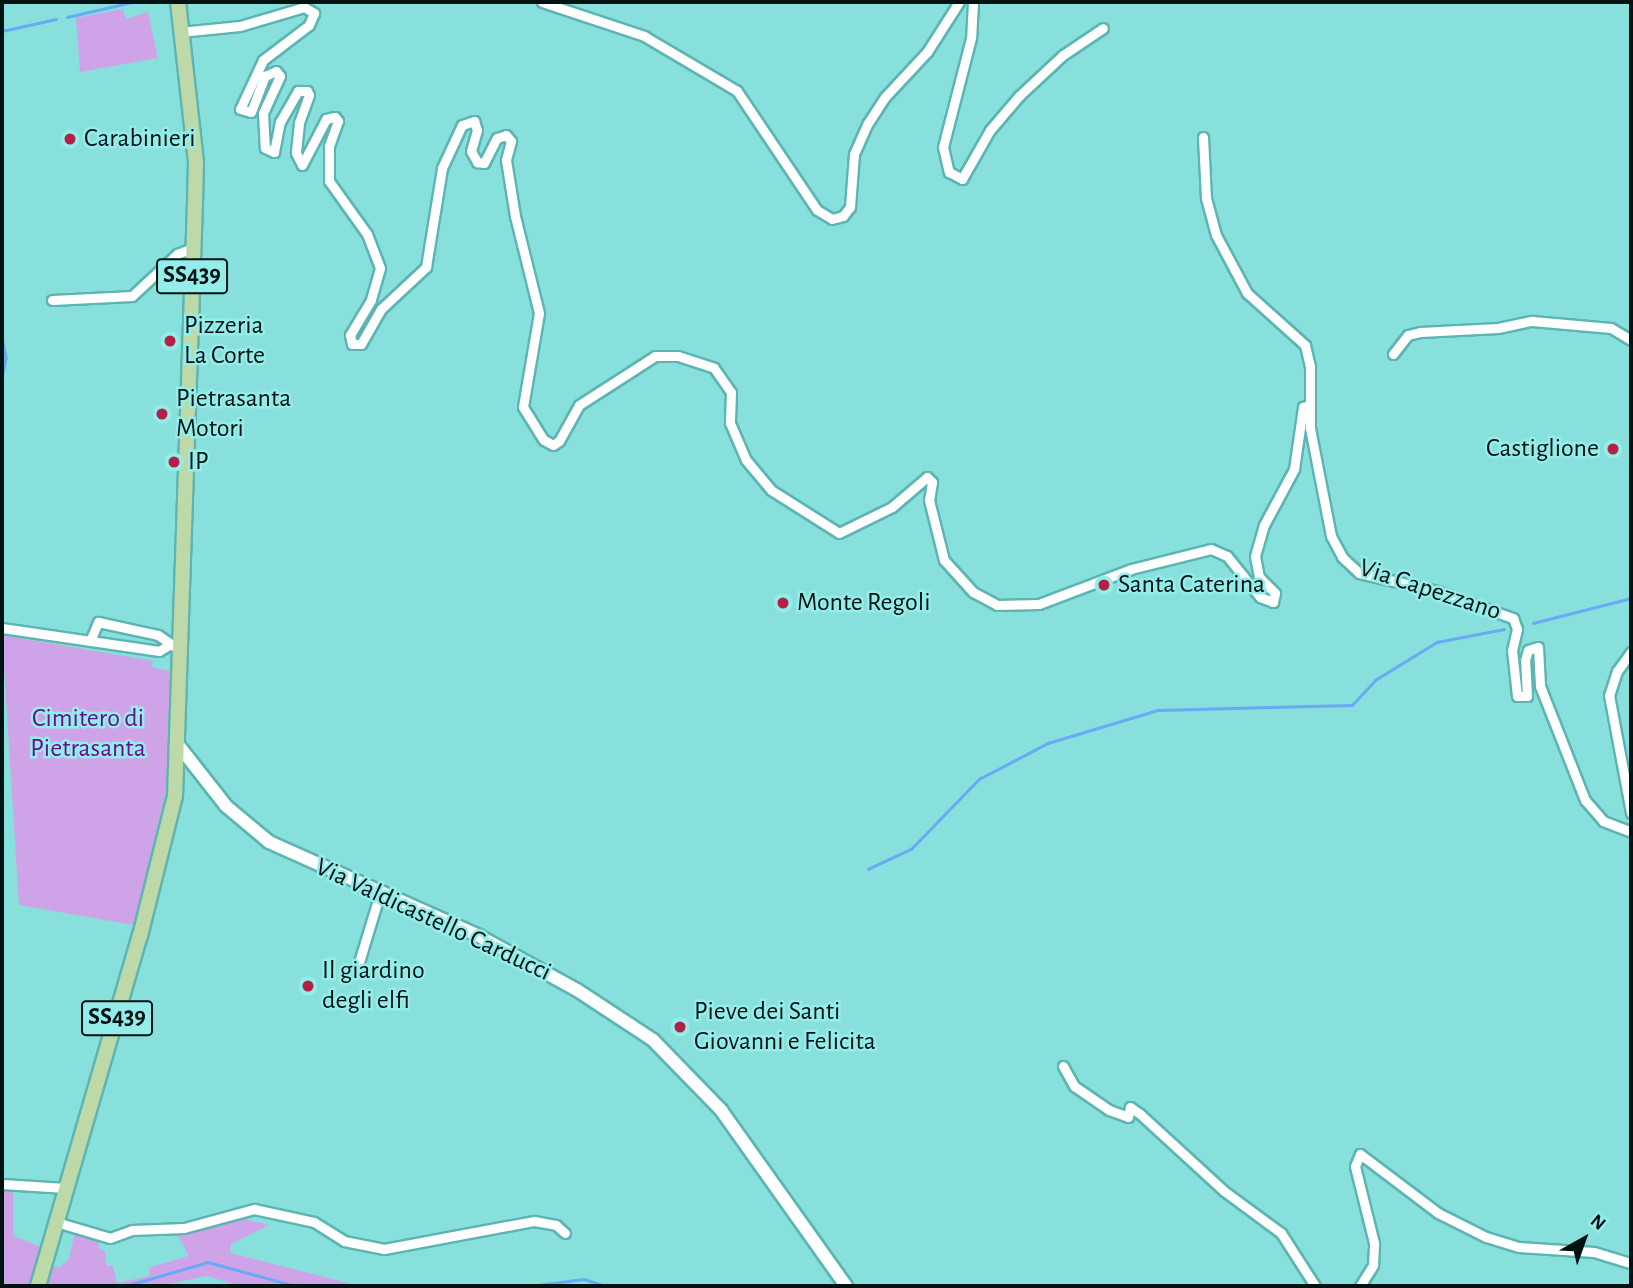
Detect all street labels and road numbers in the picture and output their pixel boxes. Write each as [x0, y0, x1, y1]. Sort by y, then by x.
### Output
road number: SS439 [155, 256, 229, 296]
street label: Via Capezzano [1355, 552, 1505, 628]
street label: Via Valdicastello Carducci [310, 852, 556, 988]
road number: SS439 [80, 998, 154, 1038]

